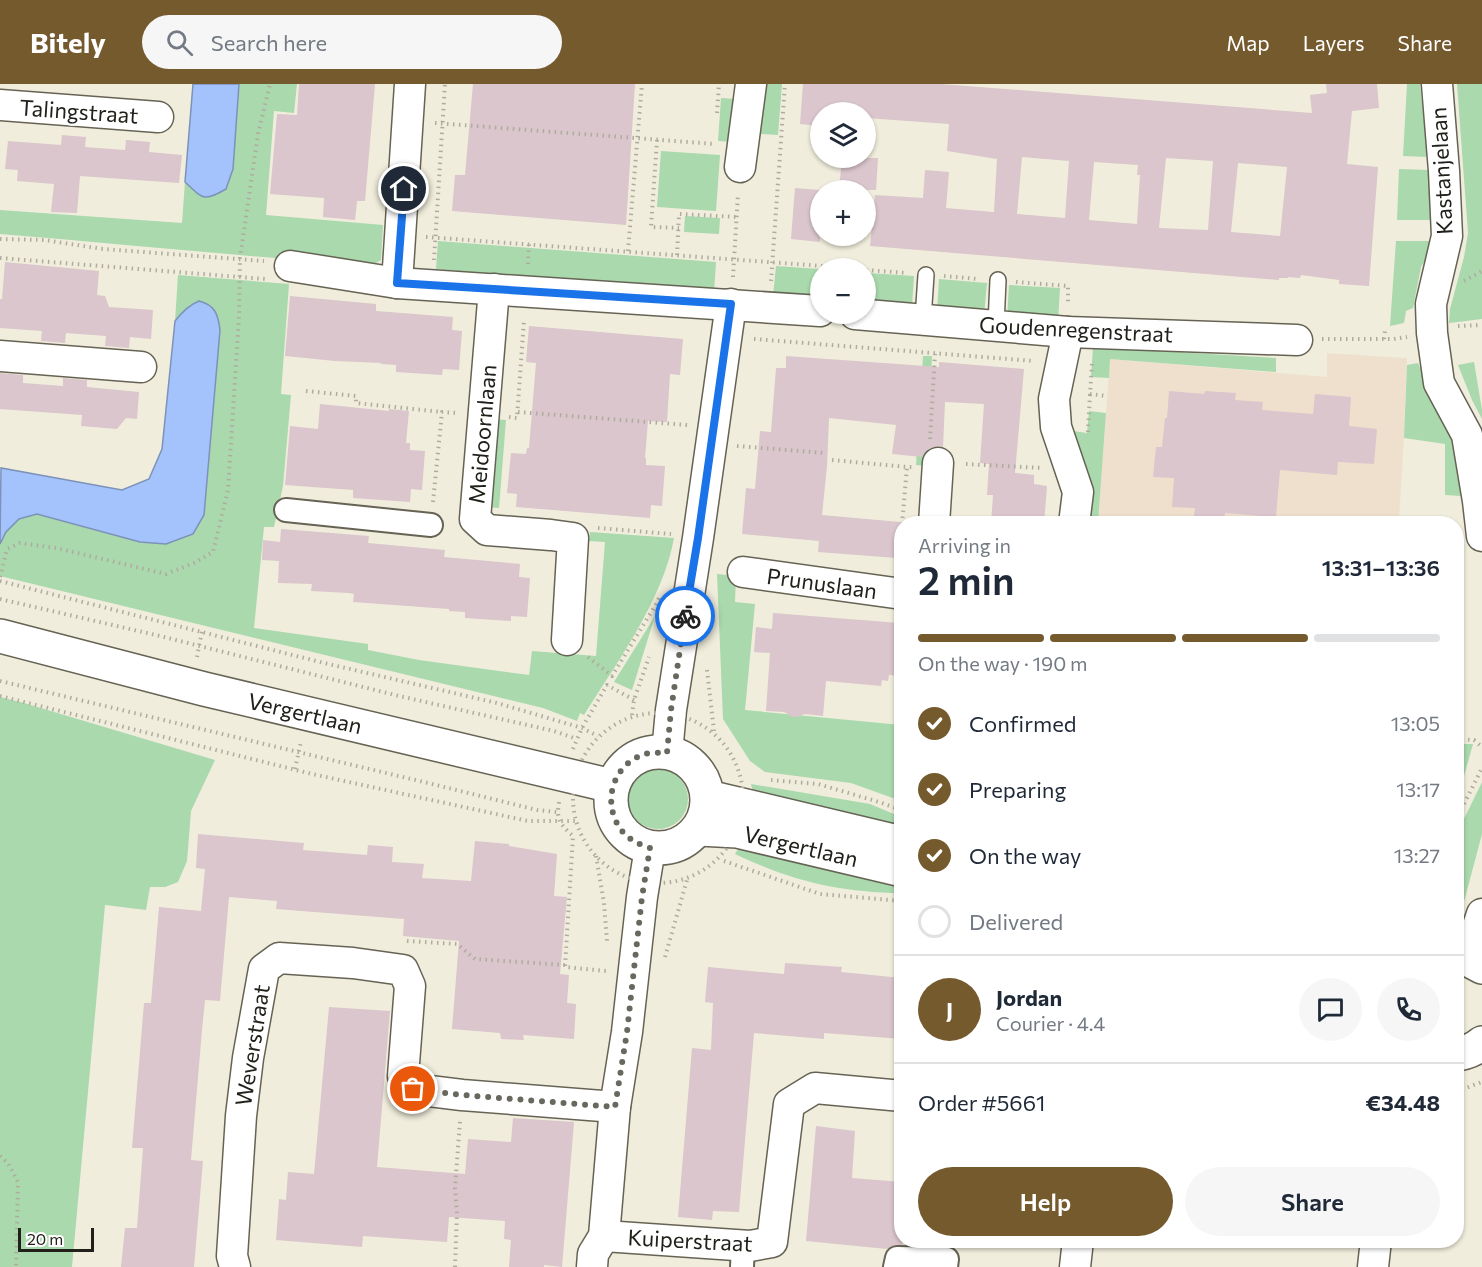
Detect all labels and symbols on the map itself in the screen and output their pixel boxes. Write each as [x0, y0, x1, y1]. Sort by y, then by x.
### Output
street label: Talingstraat [19, 93, 139, 129]
street label: Kastanjelaan [1424, 106, 1458, 236]
pin [378, 163, 429, 214]
street label: Goudenregenstraat [978, 310, 1174, 348]
street label: Meidoornlaan [462, 363, 502, 505]
street label: Prunuslaan [765, 562, 879, 604]
courier [655, 586, 715, 646]
street label: Vergertlaan [245, 687, 365, 739]
street label: Vergertlaan [741, 820, 861, 872]
street label: Weverstraat [229, 982, 275, 1108]
pin [387, 1063, 438, 1114]
street label: Kuiperstraat [627, 1223, 753, 1257]
scale bar [18, 1225, 94, 1252]

